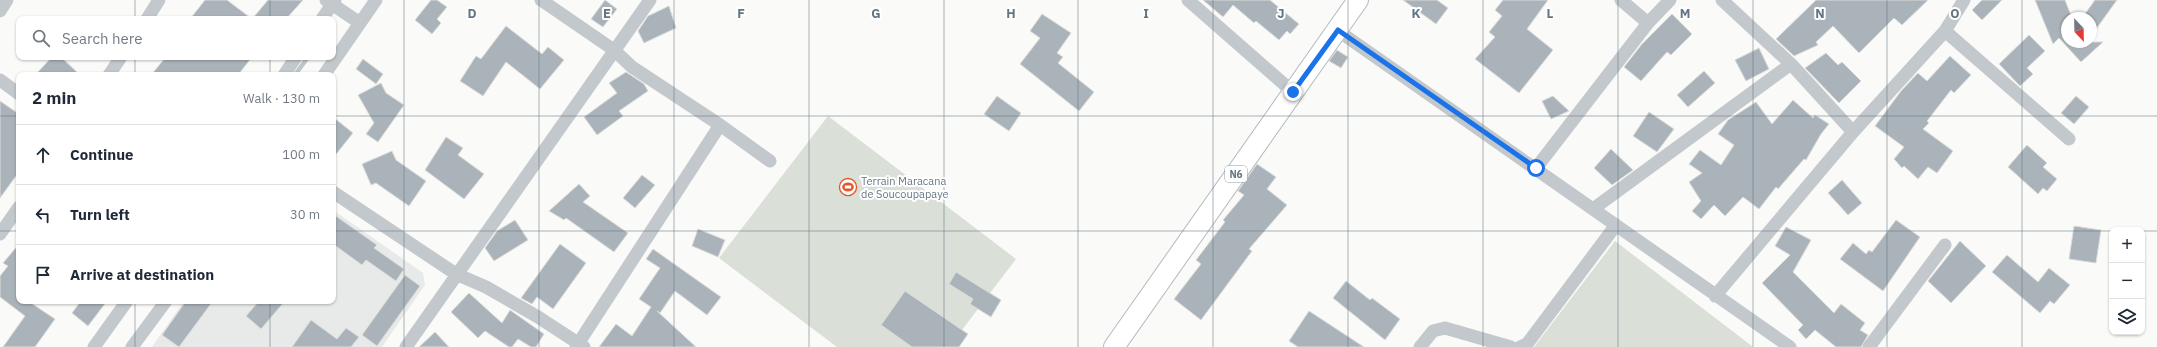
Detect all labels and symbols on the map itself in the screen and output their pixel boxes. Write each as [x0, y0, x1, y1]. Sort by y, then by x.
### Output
text: D [467, 5, 477, 22]
text: E [603, 5, 611, 22]
text: F [737, 5, 745, 22]
text: G [871, 5, 881, 22]
text: H [1006, 5, 1016, 22]
text: I [1143, 5, 1149, 22]
text: J [1277, 5, 1285, 22]
text: K [1411, 5, 1421, 22]
text: L [1547, 5, 1554, 22]
text: M [1680, 5, 1690, 22]
text: N [1815, 5, 1825, 22]
text: O [1950, 5, 1960, 22]
north arrow [2061, 12, 2097, 48]
route end [1284, 83, 1302, 101]
route start [1527, 159, 1545, 177]
road number: N6 [1225, 166, 1247, 182]
place label: Terrain Maracana de Soucoupapaye [861, 174, 949, 201]
sports icon: Terrain Maracana de Soucoupapaye [838, 177, 858, 197]

